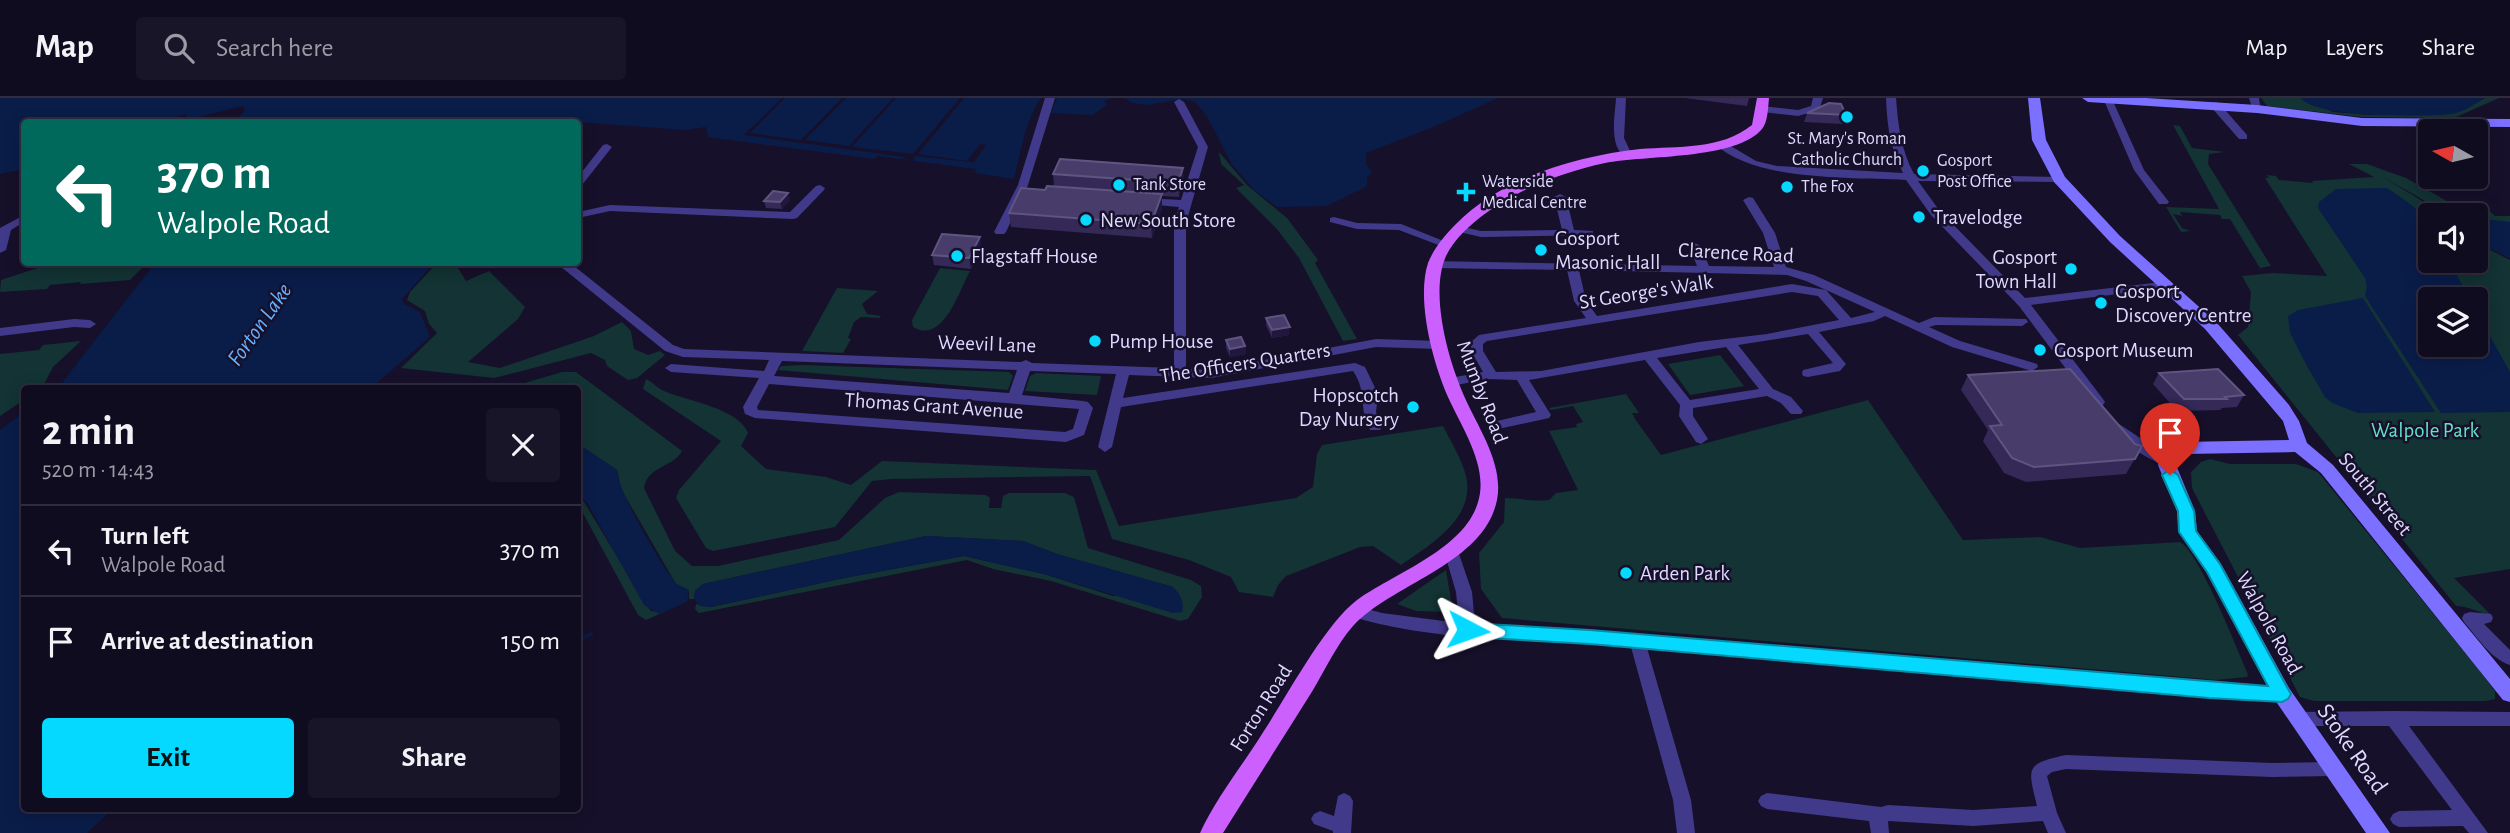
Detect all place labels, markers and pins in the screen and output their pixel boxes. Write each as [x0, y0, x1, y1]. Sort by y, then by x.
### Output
marker: St. Mary's Roman Catholic Church [1839, 109, 1855, 125]
place label: St. Mary's Roman Catholic Church [1787, 130, 1907, 169]
place label: Gosport Post Office [1937, 152, 2012, 191]
marker: Gosport Post Office [1915, 163, 1931, 179]
place label: Waterside Medical Centre [1482, 173, 1587, 212]
place label: Tank Store [1133, 176, 1206, 194]
marker: Tank Store [1111, 177, 1127, 193]
place label: The Fox [1801, 178, 1854, 196]
marker: The Fox [1779, 179, 1795, 195]
marker: Waterside Medical Centre [1456, 182, 1476, 202]
place label: Travelodge [1933, 207, 2023, 228]
marker: Travelodge [1911, 209, 1927, 225]
place label: New South Store [1100, 210, 1236, 231]
marker: New South Store [1078, 212, 1094, 228]
place label: Gosport Masonic Hall [1555, 228, 1660, 273]
marker: Gosport Masonic Hall [1533, 242, 1549, 258]
place label: Flagstaff House [971, 246, 1098, 267]
place label: Gosport Town Hall [1976, 247, 2057, 292]
marker: Flagstaff House [949, 248, 965, 264]
marker: Gosport Town Hall [2063, 261, 2079, 277]
place label: Gosport Discovery Centre [2115, 281, 2251, 326]
marker: Gosport Discovery Centre [2093, 295, 2109, 311]
place label: Pump House [1109, 331, 1214, 352]
marker: Pump House [1087, 333, 1103, 349]
place label: Gosport Museum [2054, 340, 2194, 361]
marker: Gosport Museum [2032, 342, 2048, 358]
place label: Hopscotch Day Nursery [1299, 385, 1399, 430]
marker: Hopscotch Day Nursery [1405, 399, 1421, 415]
pin [2140, 403, 2200, 475]
place label: Arden Park [1640, 563, 1730, 584]
marker: Arden Park [1618, 565, 1634, 581]

